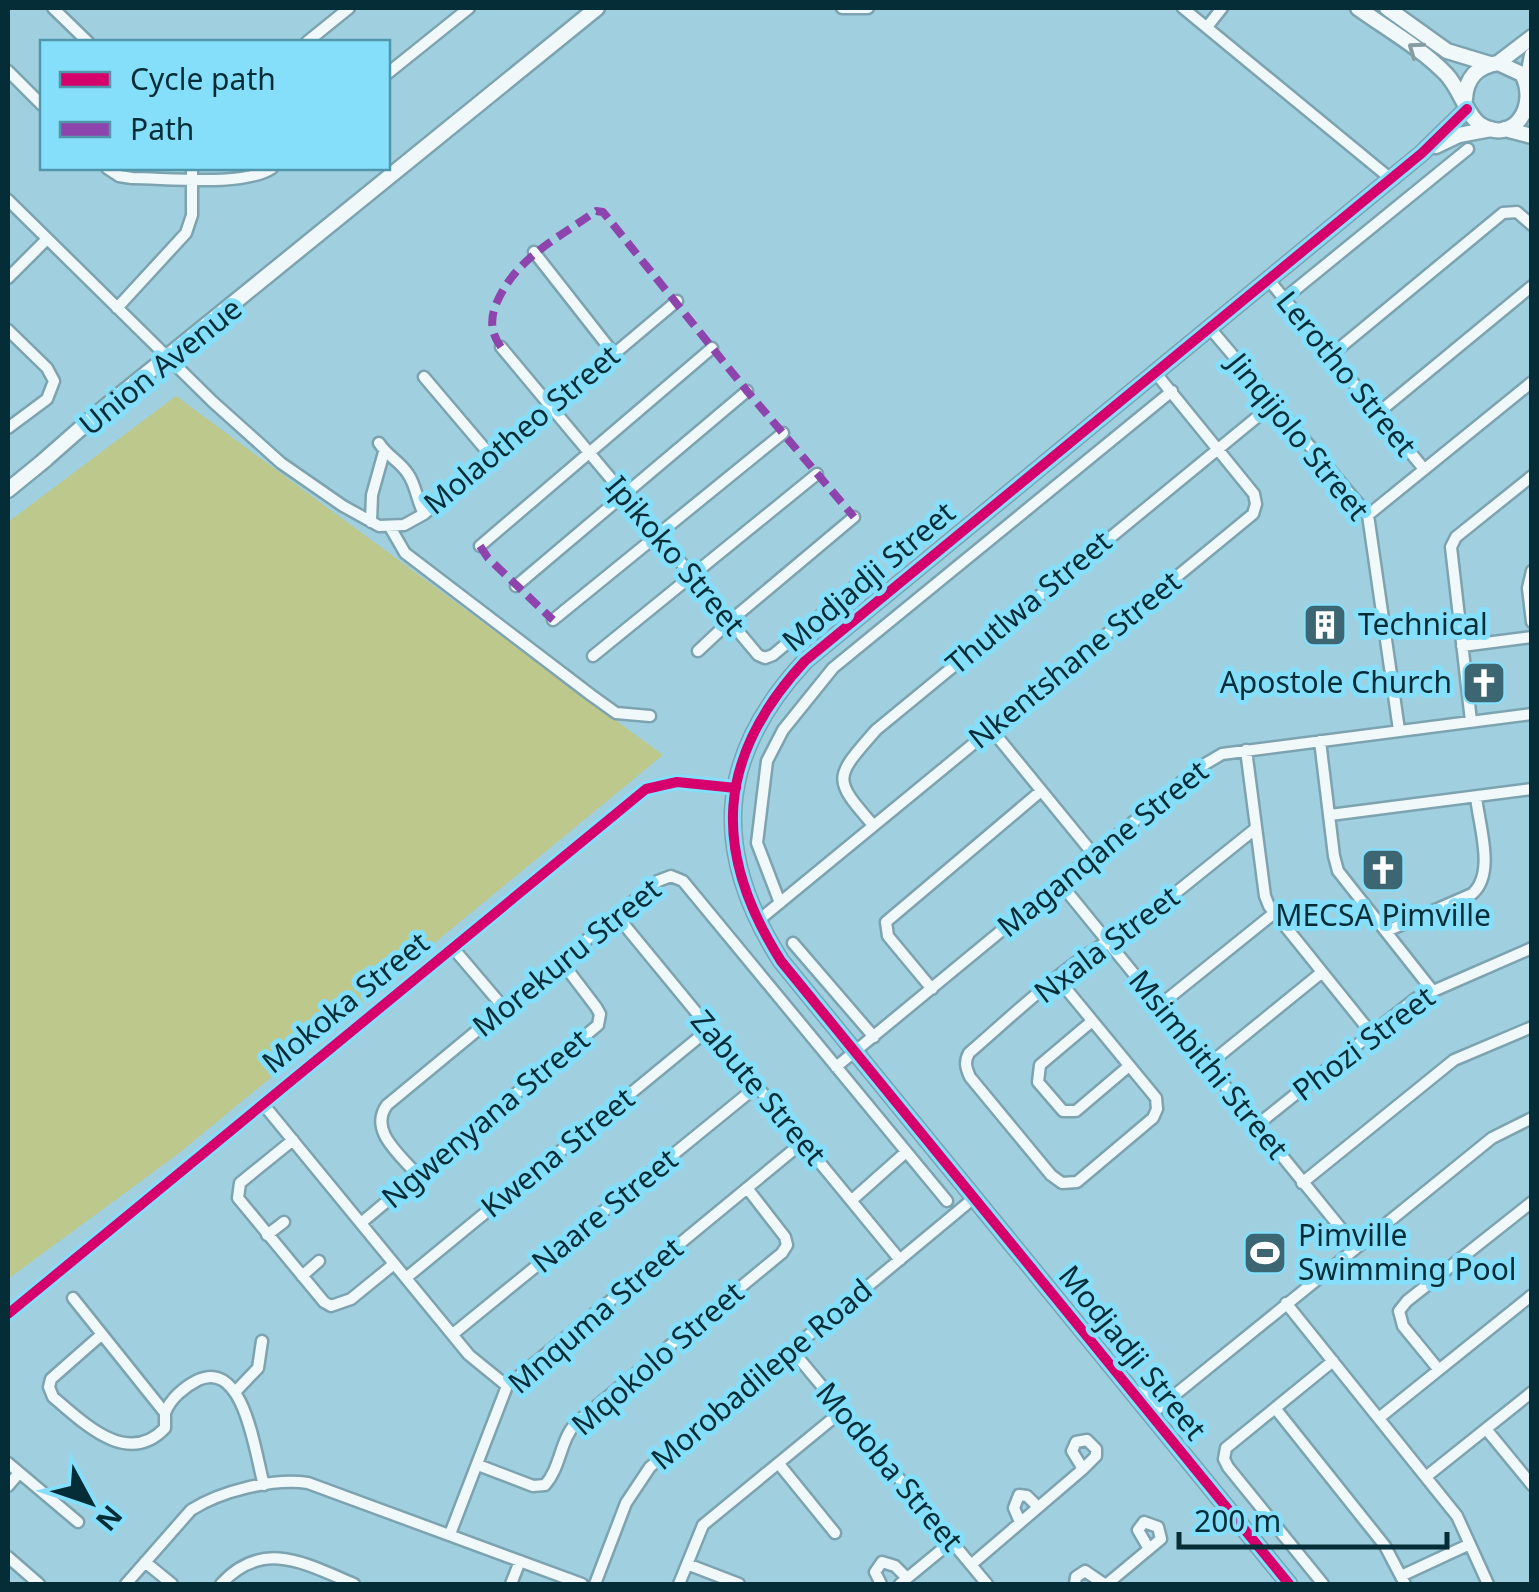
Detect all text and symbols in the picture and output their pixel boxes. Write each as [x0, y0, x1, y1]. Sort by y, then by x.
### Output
legend [40, 40, 390, 170]
one-way arrow [1408, 44, 1426, 61]
text: Cycle path [130, 58, 276, 99]
text: Path [130, 108, 194, 149]
street label: Lerotho Street [1268, 282, 1427, 464]
street label: Union Avenue [70, 288, 250, 444]
street label: Molaotheo Street [414, 335, 628, 523]
street label: Jinqijolo Street [1217, 342, 1379, 528]
street label: Ipikoko Street [597, 467, 755, 644]
street label: Modjadji Street [773, 491, 963, 660]
street label: Thutlwa Street [937, 520, 1120, 683]
street label: Nkentshane Street [959, 560, 1189, 757]
building icon: Technical [1302, 602, 1348, 648]
place label: Technical [1358, 603, 1488, 644]
church icon: Apostole Church [1461, 660, 1507, 706]
place label: Apostole Church [1220, 661, 1452, 702]
street label: Maganqane Street [988, 750, 1216, 946]
church icon: MECSA Pimville [1360, 847, 1406, 893]
street label: Morekuru Street [463, 868, 669, 1045]
street label: Nxala Street [1025, 876, 1187, 1012]
place label: MECSA Pimville [1275, 894, 1491, 935]
street label: Mokoka Street [253, 922, 437, 1082]
street label: Msimbithi Street [1120, 961, 1298, 1167]
street label: Phozi Street [1284, 976, 1443, 1110]
street label: Zabute Street [682, 1001, 836, 1173]
street label: Ngwenyana Street [373, 1019, 598, 1217]
street label: Kwena Street [472, 1077, 642, 1226]
street label: Naare Street [522, 1138, 686, 1281]
place label: Pimville Swimming Pool [1298, 1214, 1517, 1289]
street label: Mnquma Street [499, 1227, 691, 1402]
sports icon: Pimville Swimming Pool [1242, 1230, 1288, 1276]
street label: Modjadji Street [1050, 1256, 1216, 1448]
street label: Morobadilepe Road [642, 1269, 880, 1478]
street label: Mqokolo Street [562, 1272, 752, 1444]
street label: Modoba Street [807, 1373, 973, 1559]
north arrow [40, 1452, 140, 1552]
scale bar [1179, 1487, 1446, 1549]
text: N [88, 1498, 132, 1540]
text: 200 m [1194, 1500, 1281, 1541]

